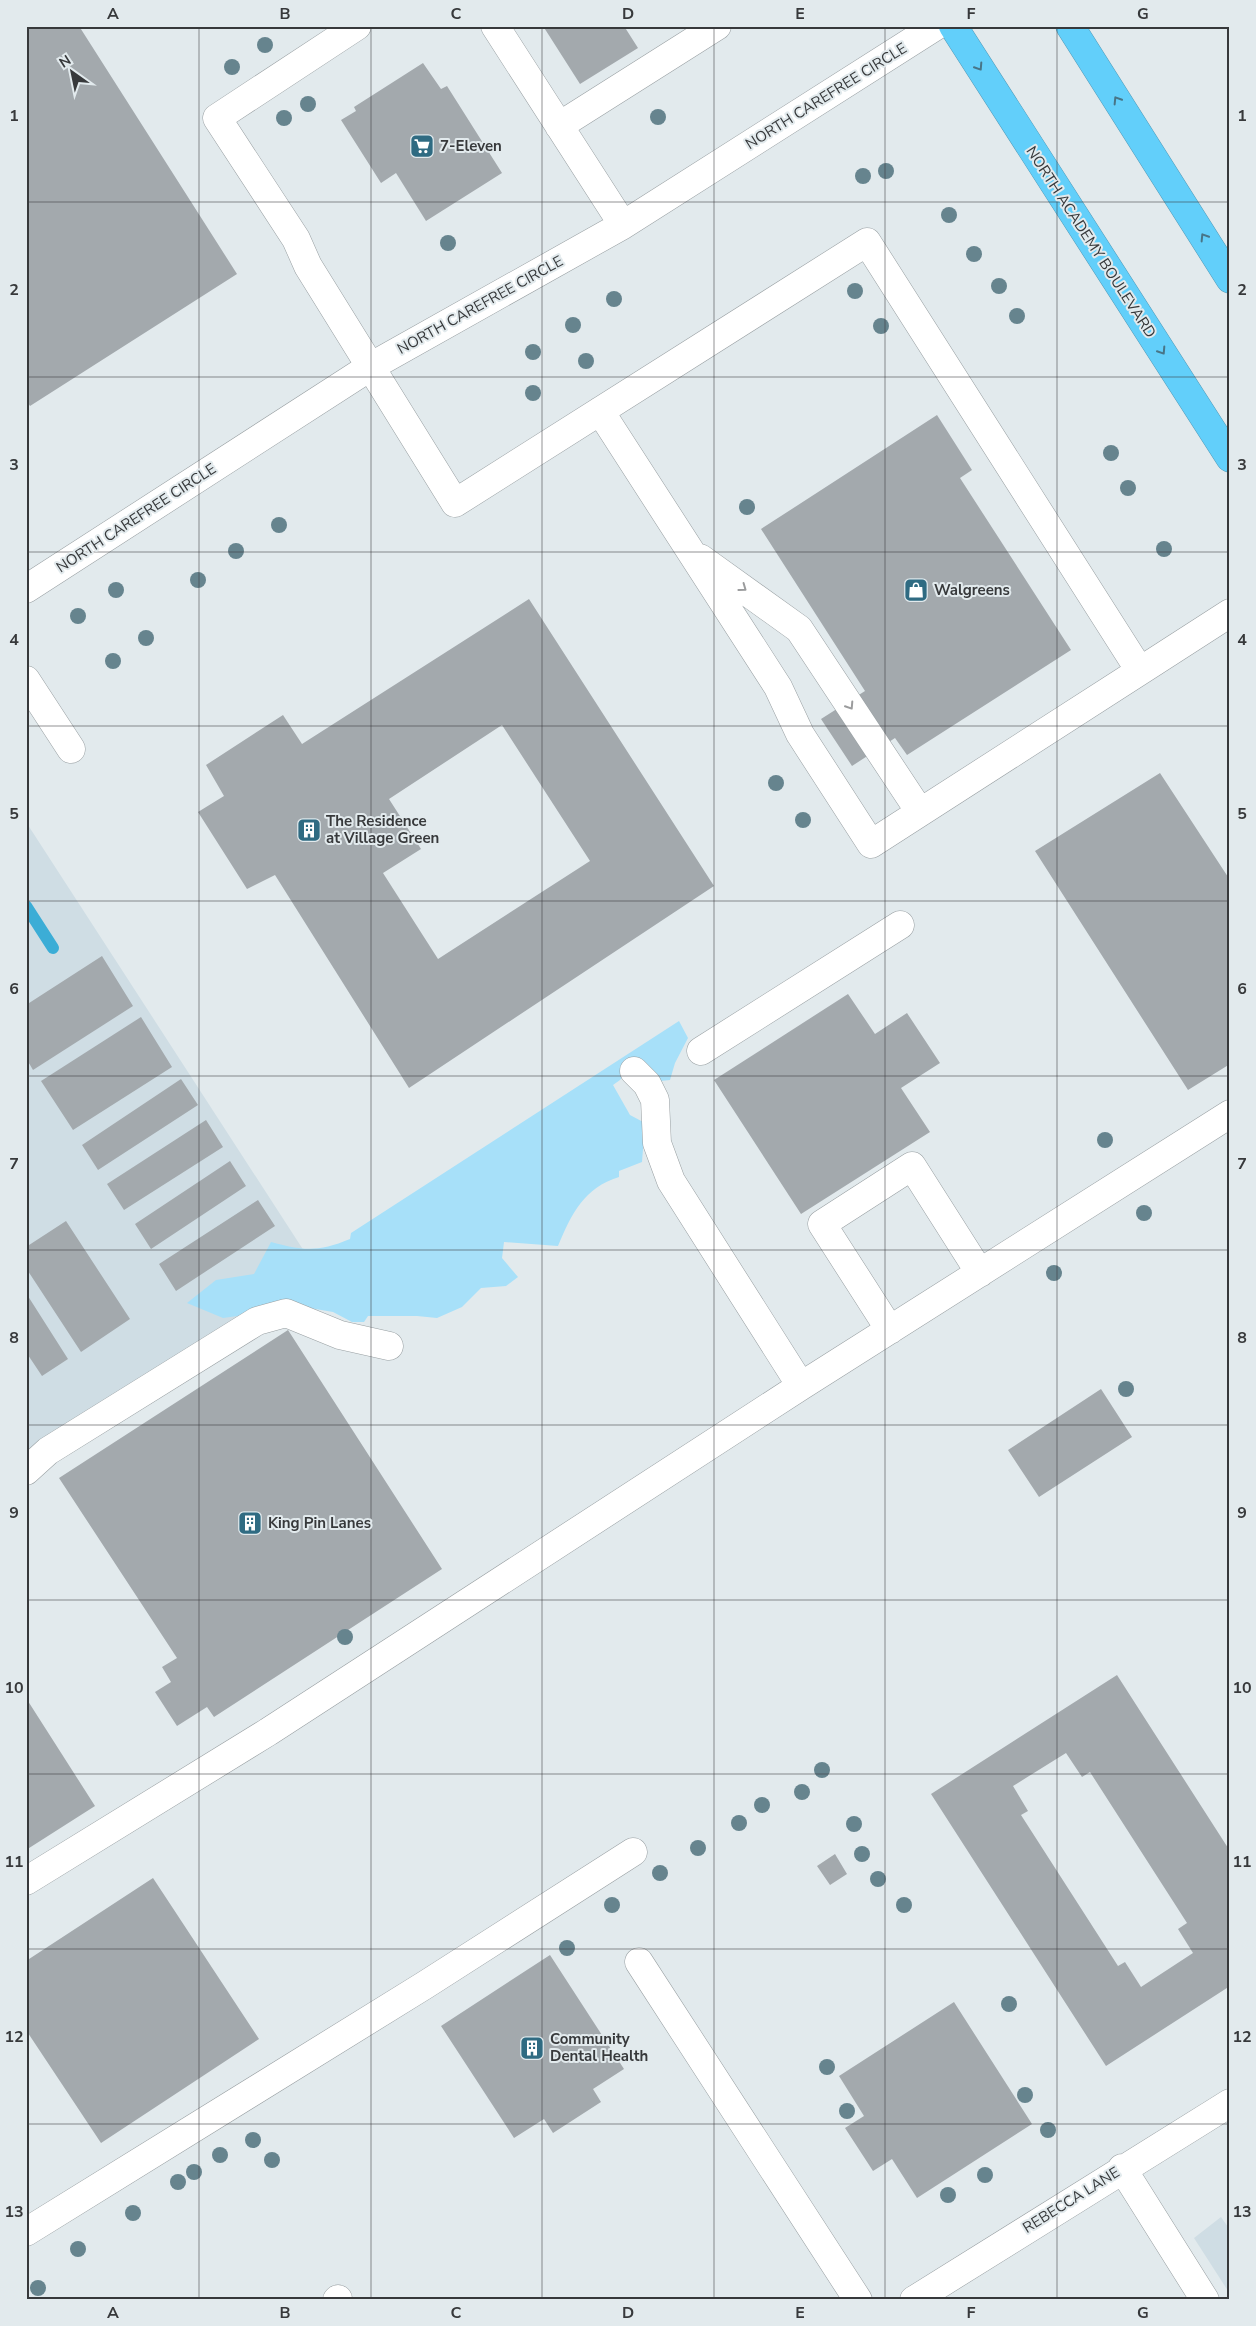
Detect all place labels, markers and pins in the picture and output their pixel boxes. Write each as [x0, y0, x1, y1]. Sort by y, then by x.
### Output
supermarket icon: 7-Eleven [409, 133, 435, 159]
place label: 7-Eleven [440, 136, 502, 156]
shop icon: Walgreens [903, 577, 929, 603]
place label: Walgreens [934, 580, 1010, 600]
place label: The Residence at Village Green [326, 811, 439, 848]
building icon: The Residence at Village Green [296, 817, 322, 843]
building icon: King Pin Lanes [237, 1510, 263, 1536]
place label: King Pin Lanes [268, 1513, 371, 1533]
place label: Community Dental Health [550, 2029, 648, 2066]
building icon: Community Dental Health [519, 2035, 545, 2061]

